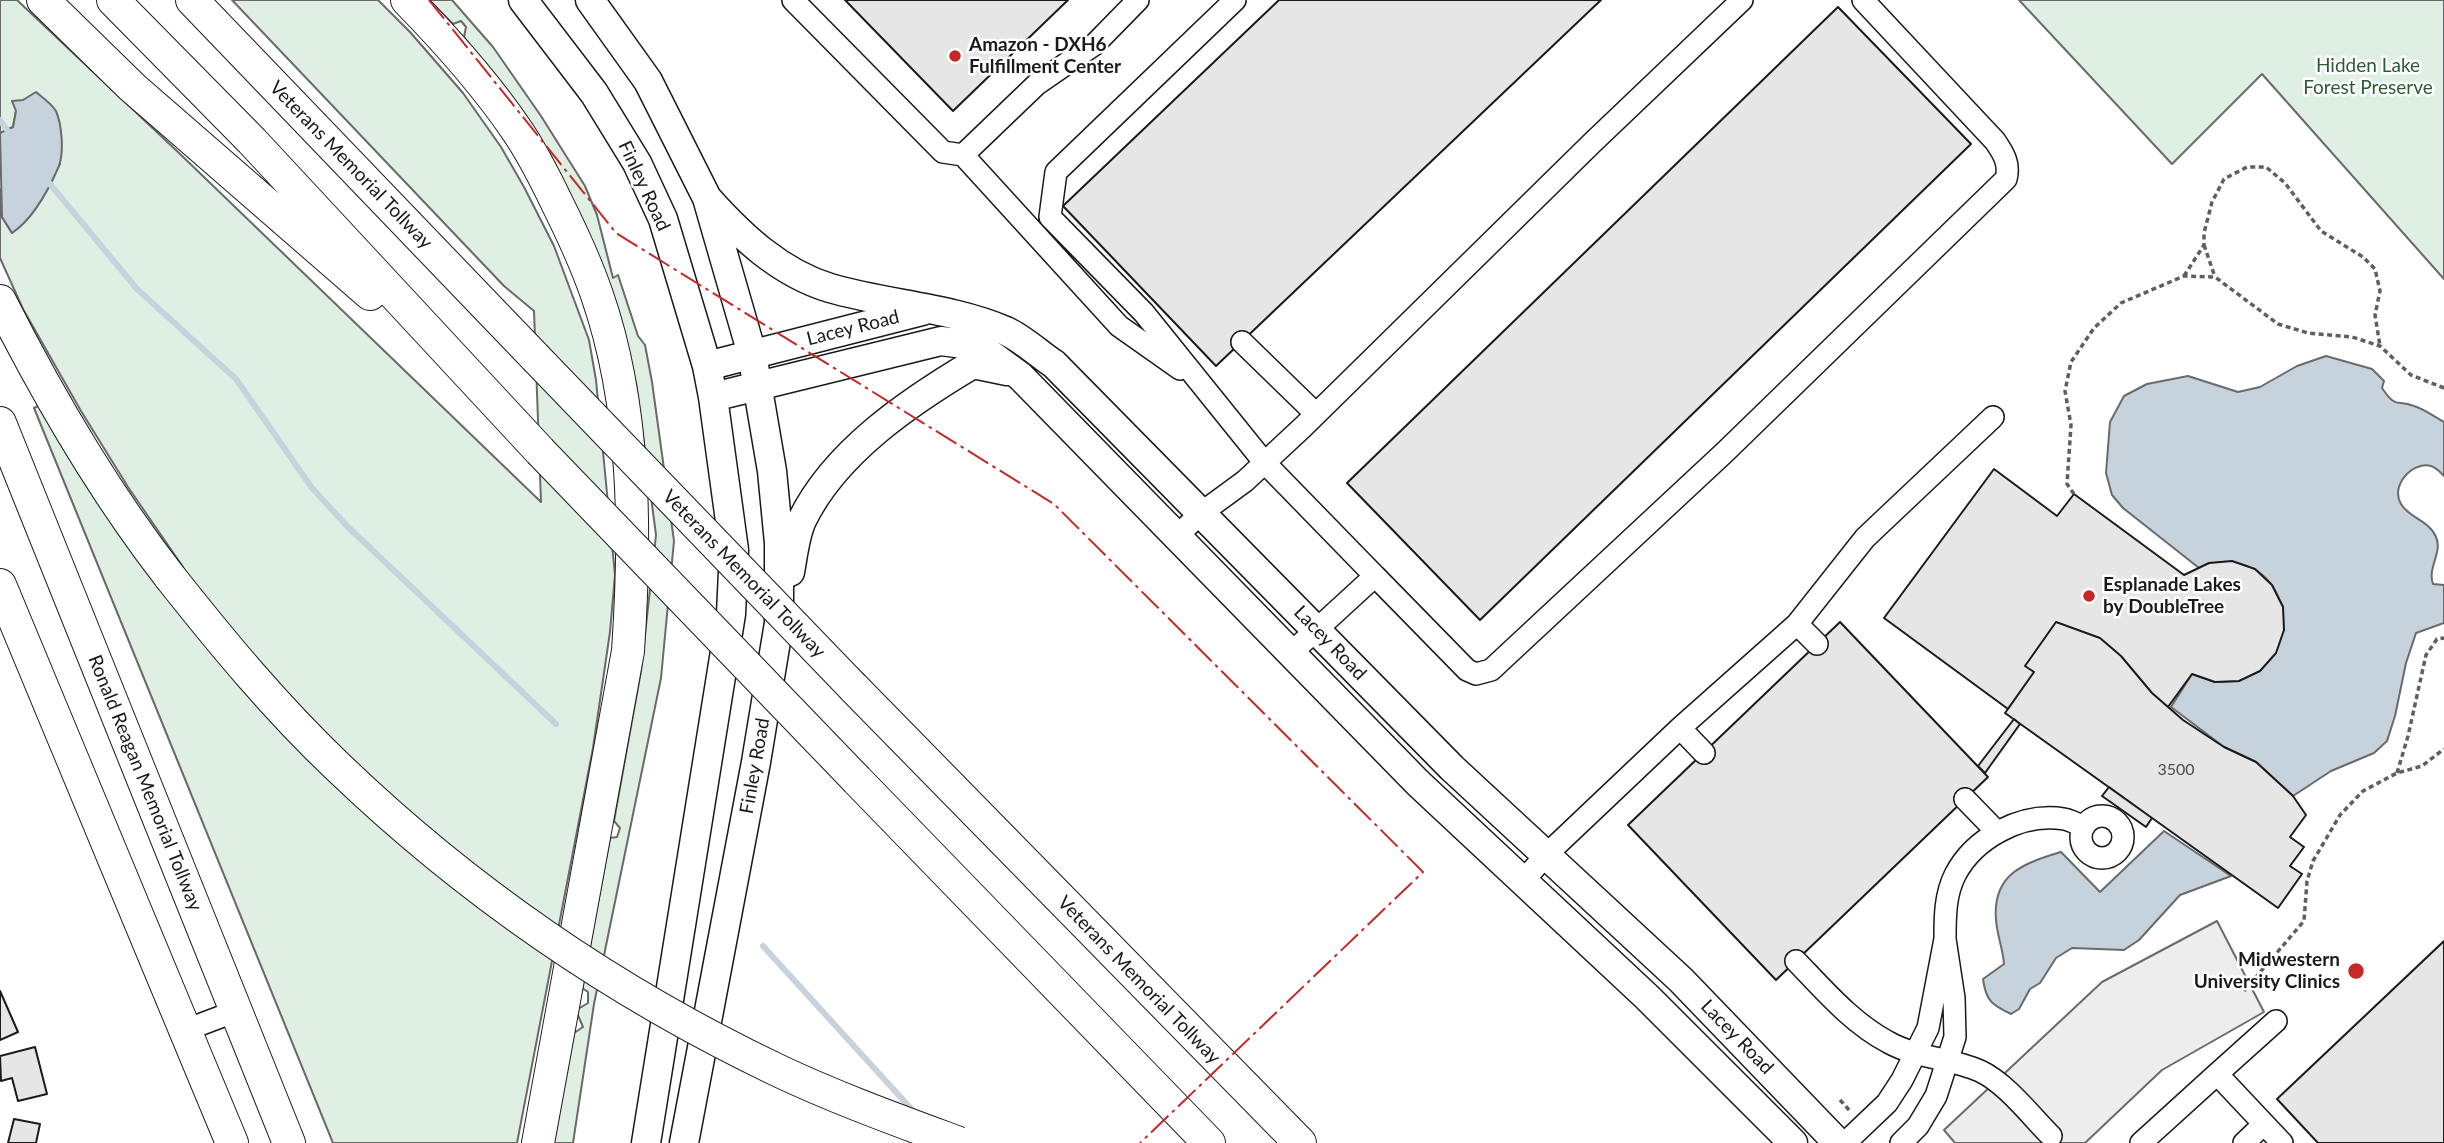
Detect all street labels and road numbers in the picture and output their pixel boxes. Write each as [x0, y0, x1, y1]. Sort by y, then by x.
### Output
street label: Veterans Memorial Tollway [265, 76, 437, 254]
street label: Finley Road [613, 137, 675, 235]
street label: Lacey Road [804, 305, 902, 351]
street label: Veterans Memorial Tollway [658, 485, 830, 663]
street label: Lacey Road [1289, 601, 1371, 685]
street label: Ronald Reagan Memorial Tollway [83, 652, 207, 914]
street label: Finley Road [735, 716, 775, 816]
street label: Veterans Memorial Tollway [1053, 891, 1225, 1069]
street label: Lacey Road [1696, 995, 1778, 1079]

